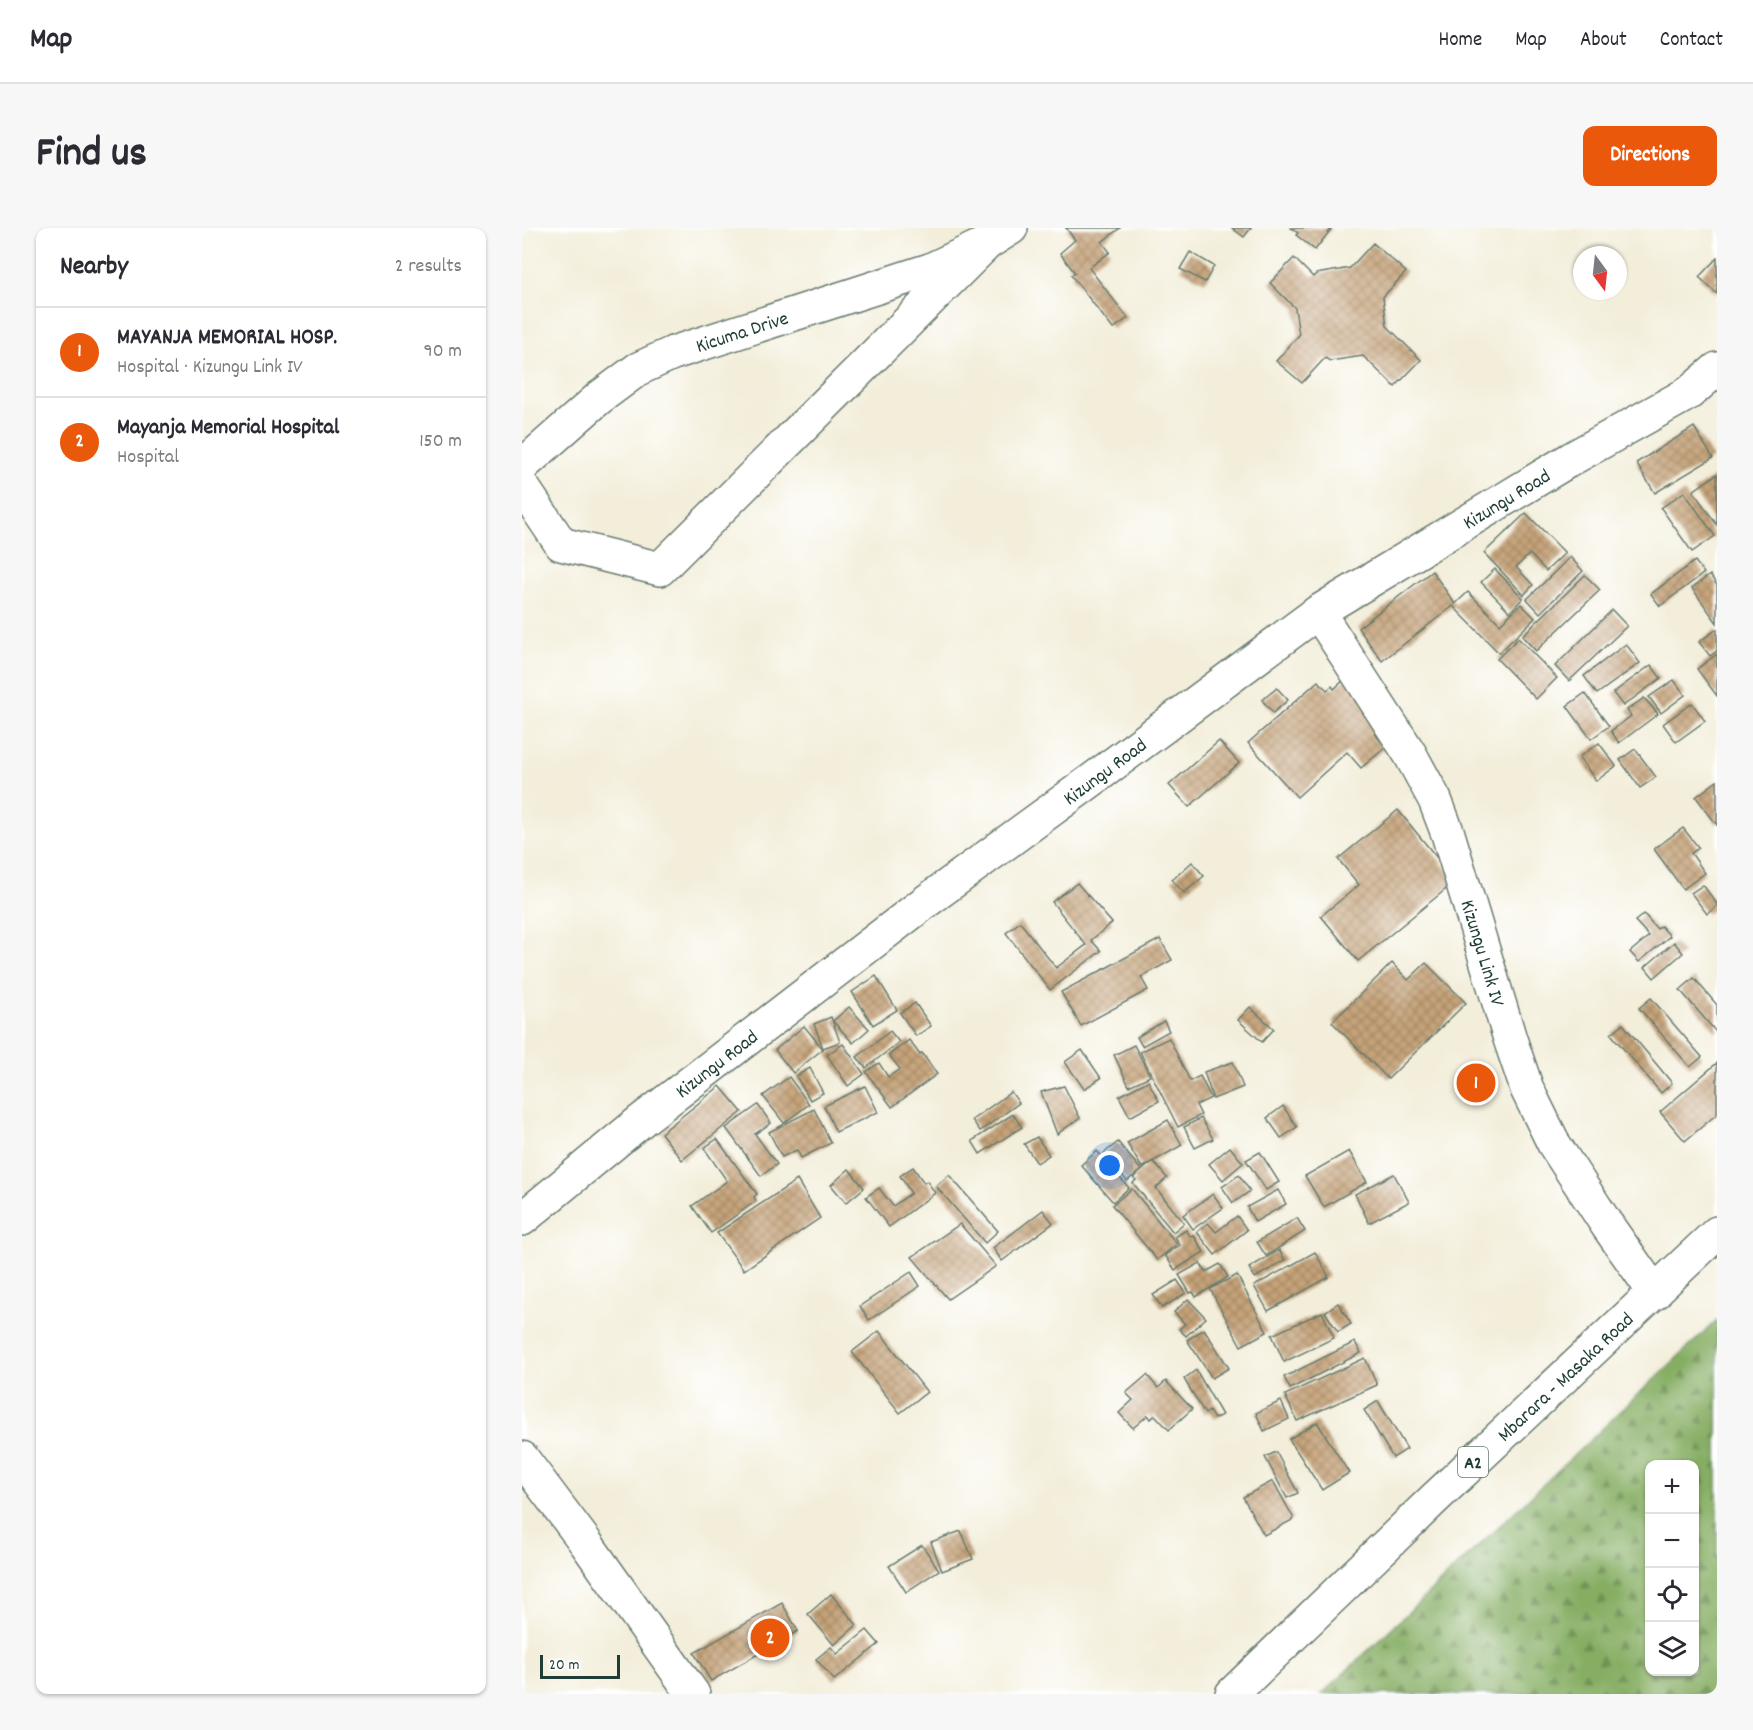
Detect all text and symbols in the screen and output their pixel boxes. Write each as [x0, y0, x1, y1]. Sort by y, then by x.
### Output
text: Map [30, 21, 72, 61]
text: Home [1438, 26, 1482, 56]
text: Map [1515, 26, 1547, 56]
text: About [1580, 26, 1627, 56]
text: Contact [1660, 26, 1723, 56]
text: Find us [36, 126, 147, 186]
button: Directions [1583, 126, 1717, 186]
north arrow [1573, 246, 1627, 300]
text: Nearby [60, 249, 128, 286]
text: 2 results [395, 253, 462, 281]
street label: Kicuma Drive [693, 306, 793, 362]
text: MAYANJA MEMORIAL HOSP. [117, 323, 337, 354]
text: 1 [77, 338, 82, 366]
text: 90 m [424, 338, 462, 366]
text: Hospital · Kizungu Link IV [117, 354, 303, 382]
text: Mayanja Memorial Hospital [117, 413, 339, 444]
text: 2 [75, 428, 84, 456]
text: 150 m [419, 428, 462, 456]
text: Hospital [117, 444, 179, 472]
street label: Kizungu Road [1459, 464, 1557, 538]
street label: Kizungu Road [1058, 733, 1154, 814]
street label: Kizungu Link IV [1452, 897, 1510, 1011]
street label: Kizungu Road [671, 1024, 765, 1106]
pin: 1 [1456, 1060, 1496, 1106]
your location [1095, 1151, 1124, 1180]
street label: Mbarara - Masaka Road [1492, 1307, 1641, 1450]
road number: A2 [1458, 1447, 1488, 1477]
map controls [1645, 1460, 1699, 1676]
button: + [1645, 1460, 1699, 1514]
button: − [1645, 1514, 1699, 1568]
button: locate [1645, 1568, 1699, 1622]
pin: 2 [750, 1616, 790, 1660]
button: layers [1645, 1622, 1699, 1676]
scale bar [540, 1652, 620, 1680]
text: 20 m [549, 1654, 579, 1677]

